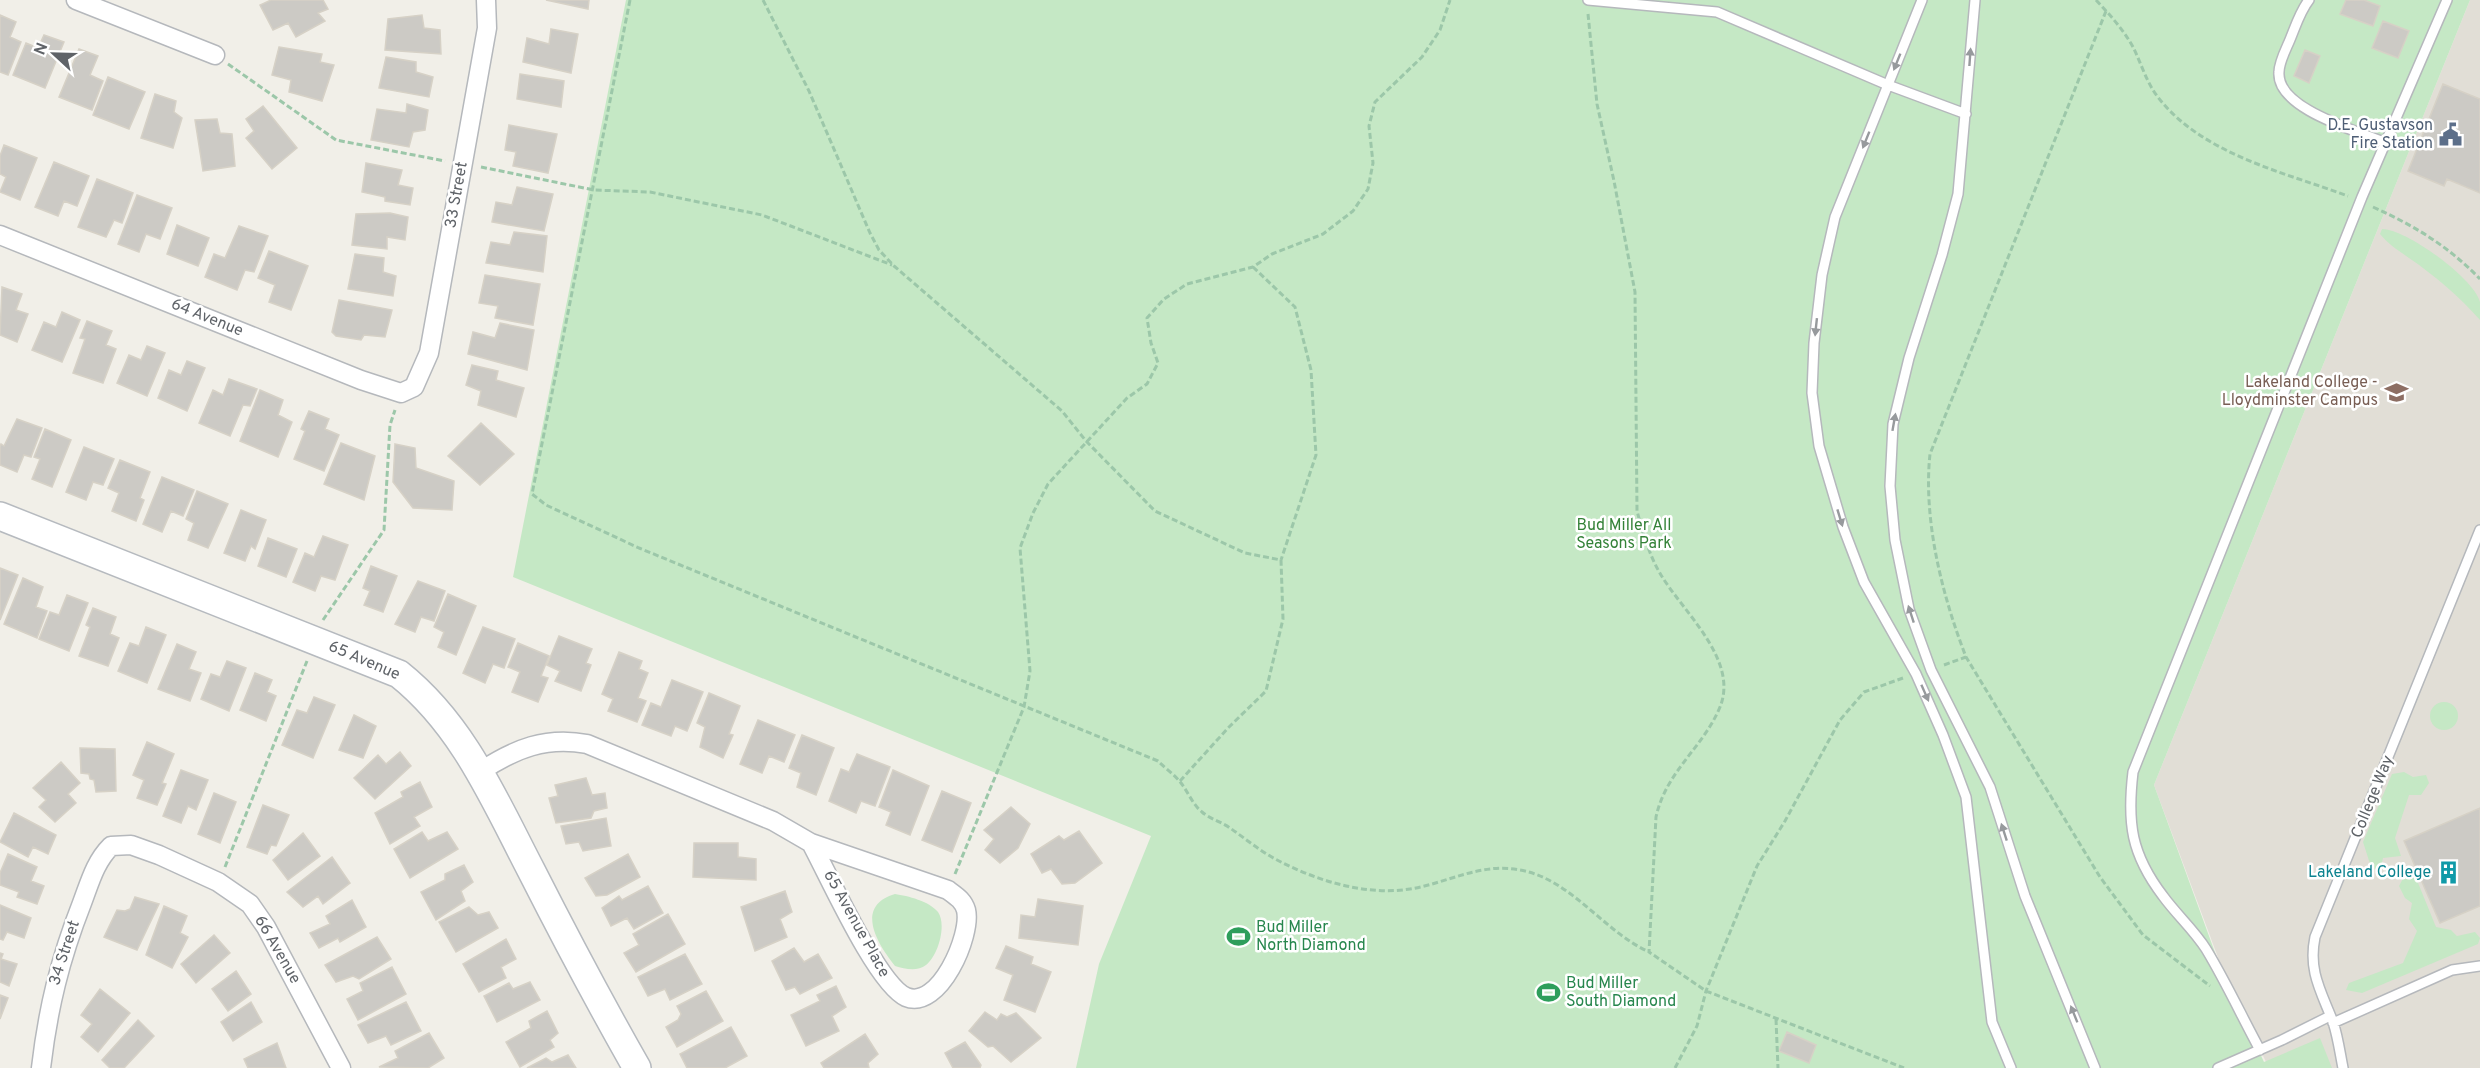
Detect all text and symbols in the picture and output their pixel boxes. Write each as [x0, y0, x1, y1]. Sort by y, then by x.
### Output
north arrow [24, 24, 84, 84]
text: N [31, 40, 53, 58]
one-way arrow [1966, 47, 1975, 66]
one-way arrow [1892, 53, 1901, 71]
place label: D.E. Gustavson Fire Station [2327, 116, 2433, 154]
public building icon: D.E. Gustavson Fire Station [2438, 122, 2464, 148]
one-way arrow [1861, 131, 1871, 149]
street label: 33 Street [441, 160, 473, 230]
street label: 64 Avenue [168, 294, 246, 342]
one-way arrow [1811, 317, 1821, 336]
place label: Lakeland College - Lloydminster Campus [2222, 373, 2378, 411]
school or university icon: Lakeland College - Lloydminster Campus [2383, 379, 2409, 405]
one-way arrow [1890, 412, 1899, 431]
one-way arrow [1836, 509, 1845, 527]
park label: Bud Miller All Seasons Park [1576, 516, 1672, 554]
one-way arrow [1906, 605, 1916, 623]
street label: 65 Avenue [325, 637, 403, 685]
one-way arrow [1920, 685, 1929, 702]
street label: College Way [2347, 753, 2399, 841]
one-way arrow [1999, 823, 2008, 841]
building icon: Lakeland College [2436, 860, 2462, 886]
place label: Lakeland College [2308, 863, 2431, 883]
street label: 65 Avenue Place [818, 867, 894, 981]
street label: 66 Avenue [249, 912, 305, 988]
street label: 34 Street [45, 918, 85, 988]
place label: Bud Miller North Diamond [1256, 918, 1366, 956]
sports icon: Bud Miller North Diamond [1225, 924, 1251, 950]
place label: Bud Miller South Diamond [1566, 974, 1676, 1012]
sports icon: Bud Miller South Diamond [1535, 980, 1561, 1006]
one-way arrow [2069, 1004, 2079, 1022]

